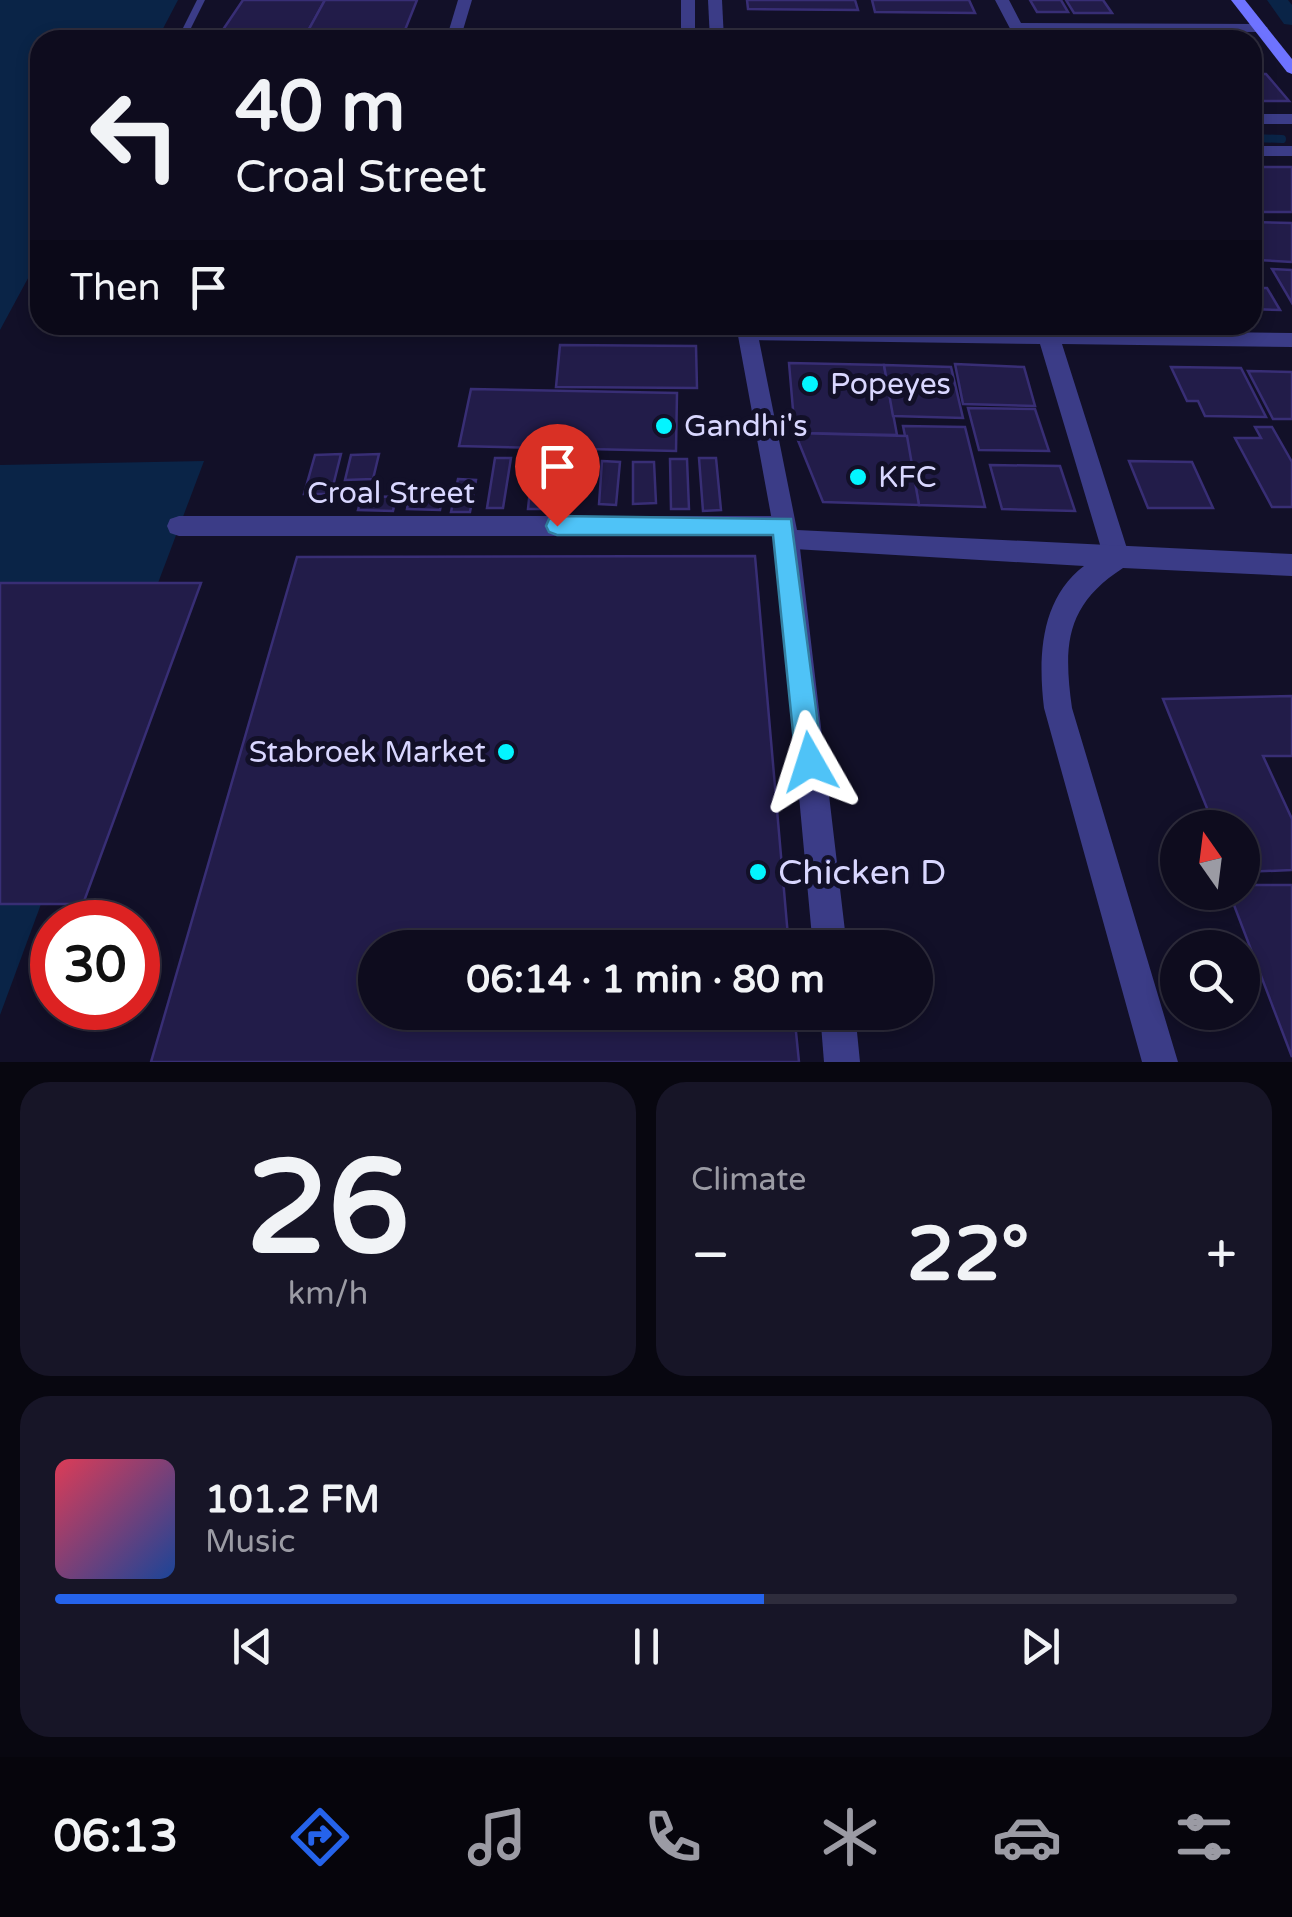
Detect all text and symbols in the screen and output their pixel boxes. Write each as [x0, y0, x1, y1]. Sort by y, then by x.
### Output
text: 40 m [235, 66, 405, 150]
icon: left [70, 70, 200, 200]
text: Croal Street [235, 151, 487, 205]
icon: arrive [181, 260, 236, 315]
text: Then [70, 265, 161, 311]
place label: Popeyes [830, 366, 951, 403]
marker: Popeyes [799, 373, 821, 395]
place label: Gandhi's [684, 408, 808, 445]
marker: Gandhi's [653, 415, 675, 437]
pin [515, 424, 600, 527]
icon: arrive [530, 439, 585, 494]
place label: KFC [878, 459, 937, 496]
marker: KFC [847, 466, 869, 488]
street label: Croal Street [307, 475, 475, 512]
position arrow [758, 710, 862, 814]
place label: Stabroek Market [249, 734, 486, 771]
marker: Stabroek Market [495, 741, 517, 763]
north arrow [1160, 810, 1260, 910]
map controls [1160, 810, 1260, 1030]
place label: Chicken D [778, 852, 946, 894]
marker: Chicken D [747, 861, 769, 883]
speed limit sign: 30 [30, 900, 160, 1030]
button: search [1160, 930, 1260, 1030]
text: 06:14 · 1 min · 80 m [466, 957, 825, 1003]
text: 26 [246, 1132, 410, 1288]
text: Climate [691, 1161, 806, 1199]
text: 22° [907, 1210, 1029, 1300]
text: − [691, 1223, 730, 1289]
text: + [1206, 1223, 1237, 1289]
text: km/h [288, 1275, 368, 1313]
text: 101.2 FM [205, 1477, 380, 1523]
text: Music [205, 1523, 295, 1561]
icon: previous [225, 1619, 280, 1674]
icon: pause [619, 1619, 674, 1674]
icon: next [1013, 1619, 1068, 1674]
icon: directions [285, 1802, 355, 1872]
icon: music [462, 1802, 532, 1872]
icon: phone [638, 1802, 708, 1872]
icon: climate [815, 1802, 885, 1872]
icon: car [992, 1802, 1062, 1872]
icon: filters [1169, 1802, 1239, 1872]
text: 06:13 [53, 1810, 178, 1864]

